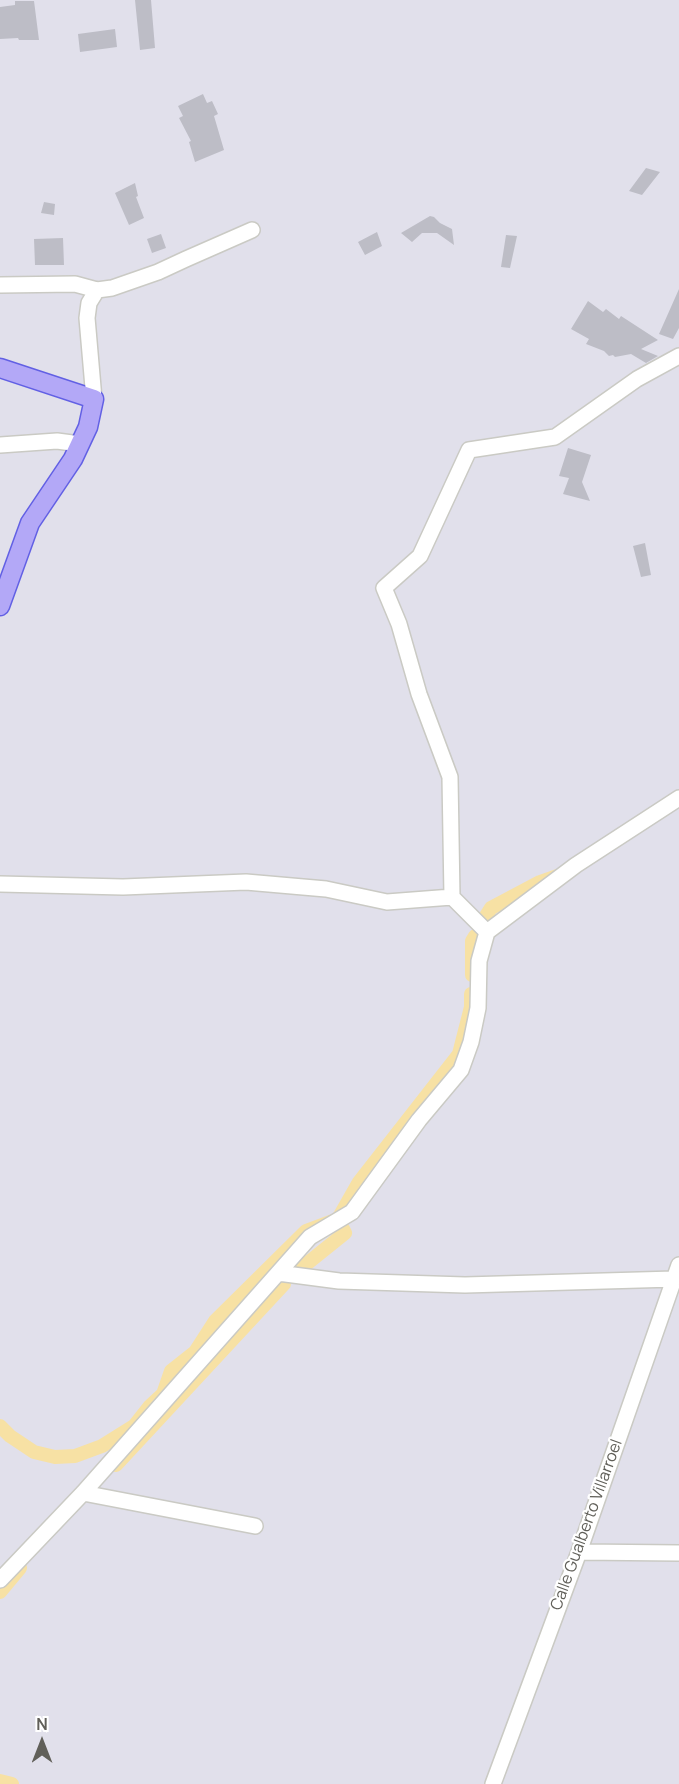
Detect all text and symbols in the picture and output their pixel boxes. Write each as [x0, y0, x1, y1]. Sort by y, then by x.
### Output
street label: Calle Gualberto Villarroel [547, 1437, 627, 1613]
north arrow [12, 1712, 72, 1772]
text: N [36, 1713, 48, 1735]

